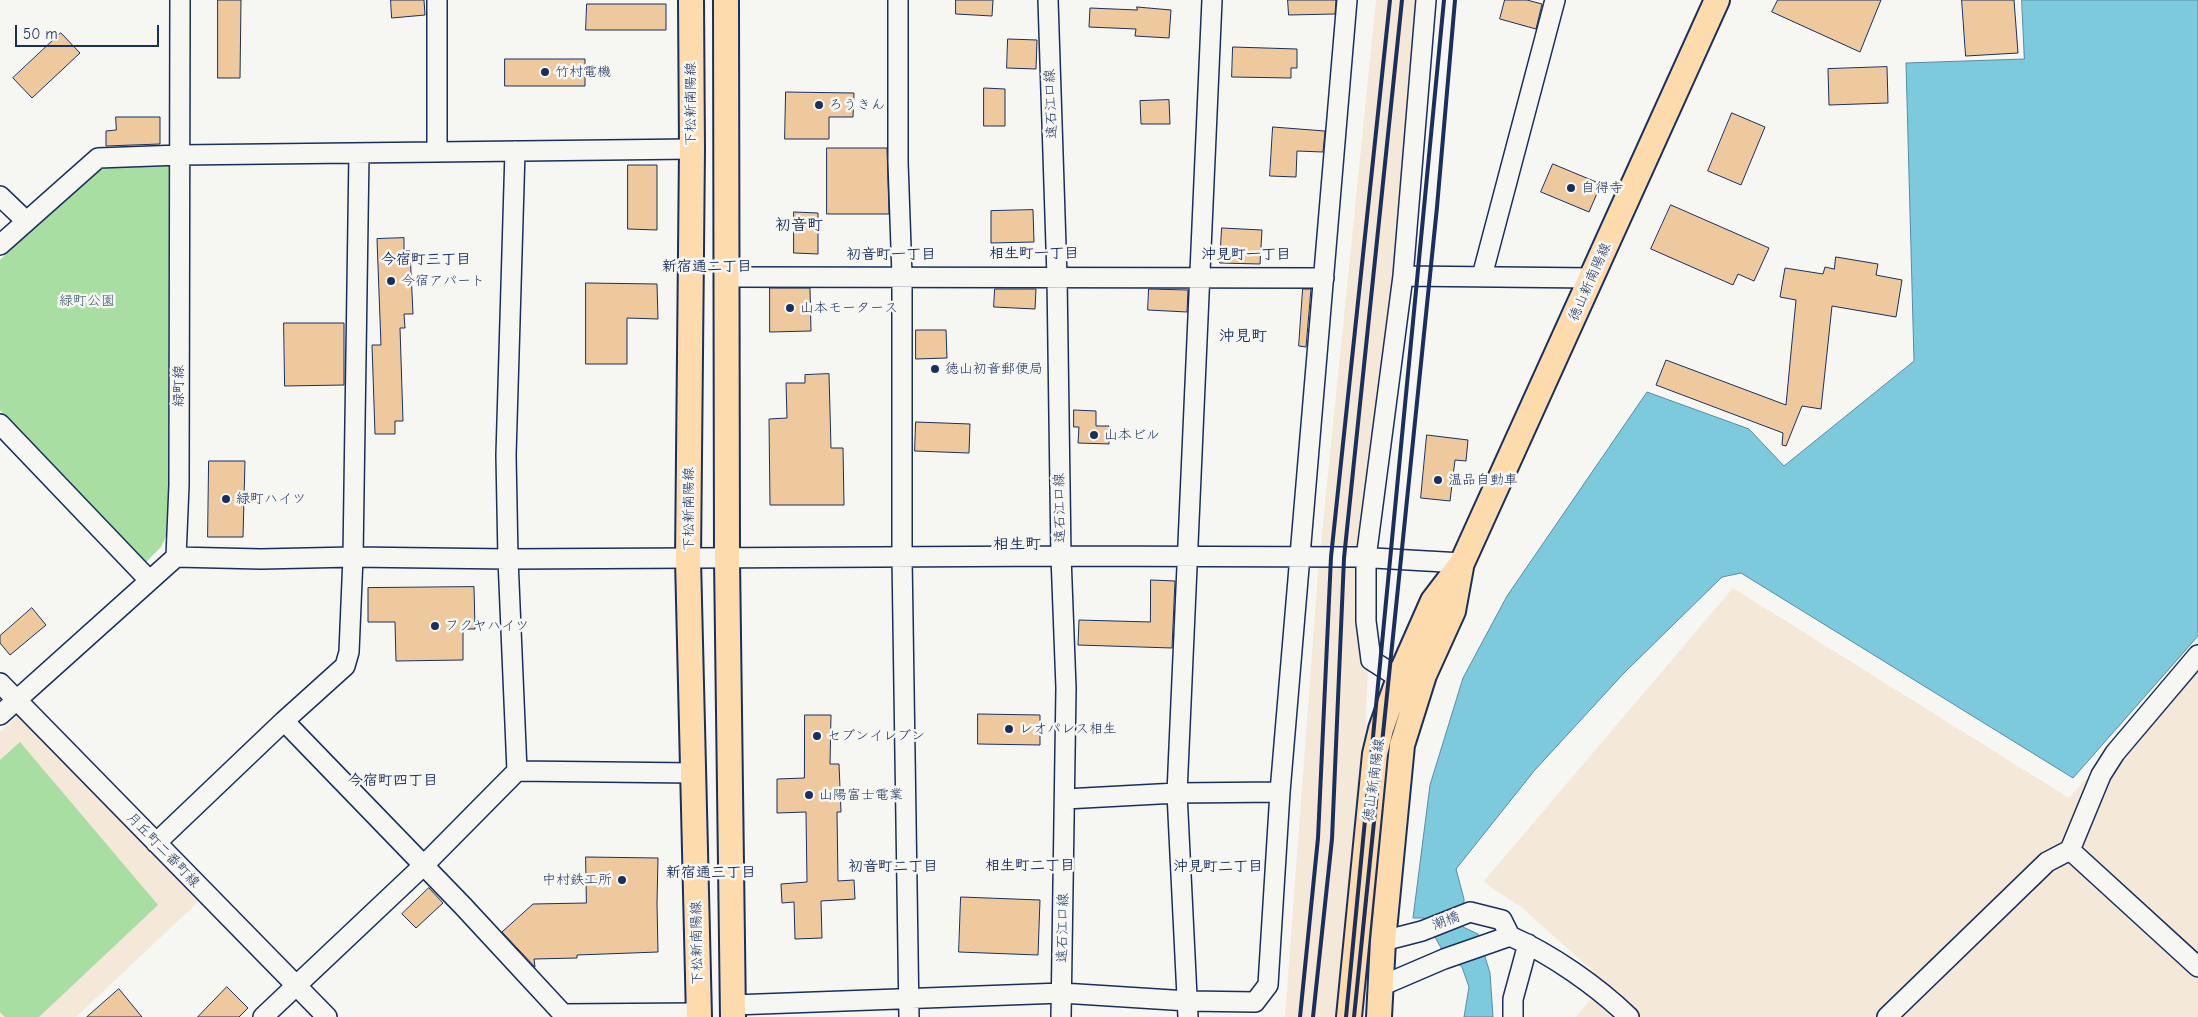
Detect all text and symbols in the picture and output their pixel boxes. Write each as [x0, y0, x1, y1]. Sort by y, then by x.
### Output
scale bar [18, 15, 161, 47]
text: 50 m [23, 25, 58, 43]
street label: 下松新南陽線 [683, 62, 699, 146]
place label: 竹村電機 [555, 64, 611, 80]
marker: 竹村電機 [539, 66, 551, 78]
street label: 遠石江口線 [1041, 69, 1061, 139]
place label: ろうきん [829, 97, 885, 113]
marker: ろうきん [813, 99, 825, 111]
place label: 自得寺 [1581, 180, 1623, 196]
marker: 自得寺 [1565, 182, 1577, 194]
district label: 初音町 [775, 215, 823, 235]
street label: 徳山新南陽線 [1565, 240, 1615, 324]
district label: 相生町一丁目 [989, 245, 1079, 263]
district label: 初音町一丁目 [846, 246, 936, 264]
district label: 沖見町一丁目 [1201, 246, 1291, 264]
district label: 今宿町三丁目 [381, 251, 471, 269]
district label: 新宿通二丁目 [662, 258, 752, 276]
place label: 今宿アパート [401, 273, 485, 289]
marker: 今宿アパート [385, 275, 397, 287]
park label: 緑町公園 [59, 293, 115, 309]
place label: 山本モータース [800, 300, 898, 316]
marker: 山本モータース [784, 302, 796, 314]
district label: 沖見町 [1219, 326, 1267, 346]
place label: 徳山初音郵便局 [945, 361, 1043, 377]
marker: 徳山初音郵便局 [929, 363, 941, 375]
street label: 緑町線 [171, 365, 187, 407]
place label: 山本ビル [1104, 427, 1160, 443]
marker: 山本ビル [1088, 429, 1100, 441]
street label: 下松新南陽線 [681, 467, 697, 551]
place label: 温品自動車 [1448, 472, 1518, 488]
street label: 遠石江口線 [1051, 473, 1069, 543]
marker: 温品自動車 [1432, 474, 1444, 486]
place label: 緑町ハイツ [236, 491, 306, 507]
marker: 緑町ハイツ [220, 493, 232, 505]
district label: 相生町 [993, 534, 1041, 554]
place label: フクヤハイツ [445, 618, 529, 634]
marker: フクヤハイツ [429, 620, 441, 632]
place label: レオパレス相生 [1019, 721, 1117, 737]
marker: レオパレス相生 [1003, 723, 1015, 735]
place label: セブンイレブン [827, 728, 925, 744]
marker: セブンイレブン [811, 730, 823, 742]
street label: 徳山新南陽線 [1360, 737, 1388, 823]
district label: 今宿町四丁目 [348, 772, 438, 790]
place label: 山陽富士電業 [819, 787, 903, 803]
marker: 山陽富士電業 [803, 789, 815, 801]
street label: 月丘町二番町線 [123, 809, 203, 891]
district label: 相生町二丁目 [985, 857, 1075, 875]
district label: 初音町二丁目 [848, 858, 938, 876]
district label: 沖見町二丁目 [1173, 858, 1263, 876]
district label: 新宿通三丁目 [666, 864, 756, 882]
place label: 中村鉄工所 [542, 872, 612, 888]
marker: 中村鉄工所 [616, 874, 628, 886]
street label: 遠石江口線 [1054, 893, 1072, 963]
street label: 下松新南陽線 [688, 901, 706, 985]
street label: 潮橋 [1430, 908, 1462, 934]

